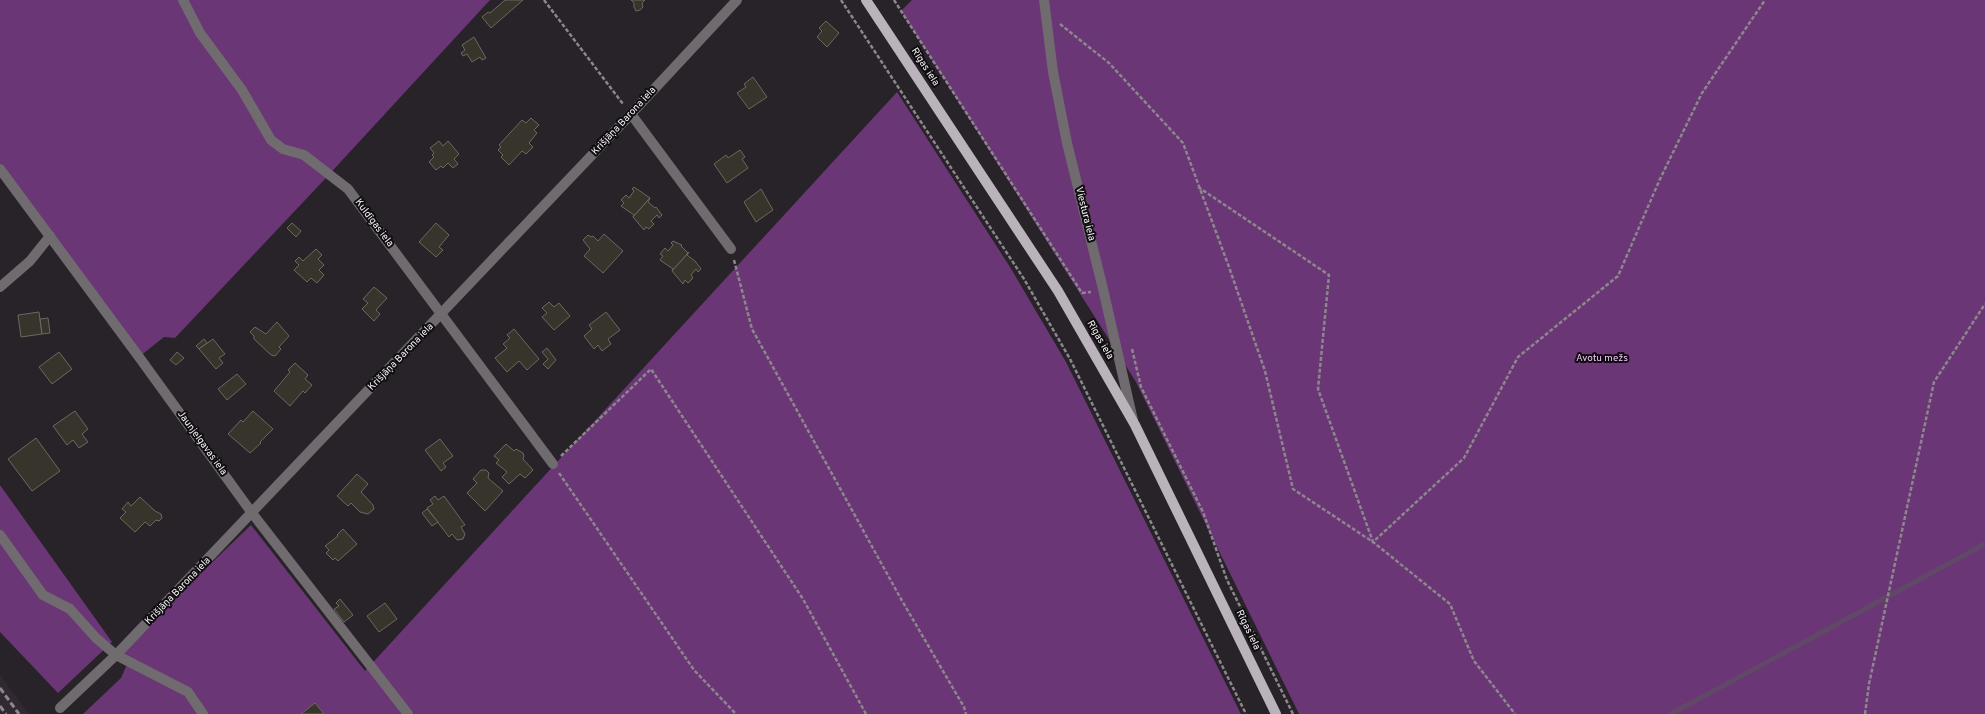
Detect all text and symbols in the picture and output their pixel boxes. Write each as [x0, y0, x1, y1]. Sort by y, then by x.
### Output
street label: Rīgas iela [908, 45, 942, 89]
street label: Krišjāņa Barona iela [589, 84, 659, 158]
street label: Viestura iela [1072, 186, 1098, 242]
street label: Kuldīgas iela [352, 196, 396, 250]
street label: Rīgas iela [1084, 318, 1116, 362]
street label: Krišjāņa Barona iela [365, 320, 437, 394]
park label: Avotu mežs [1576, 352, 1628, 365]
street label: Jaunjelgavas iela [174, 408, 230, 478]
street label: Krišjāņa Barona iela [142, 554, 214, 628]
street label: Rīgas iela [1233, 608, 1263, 652]

